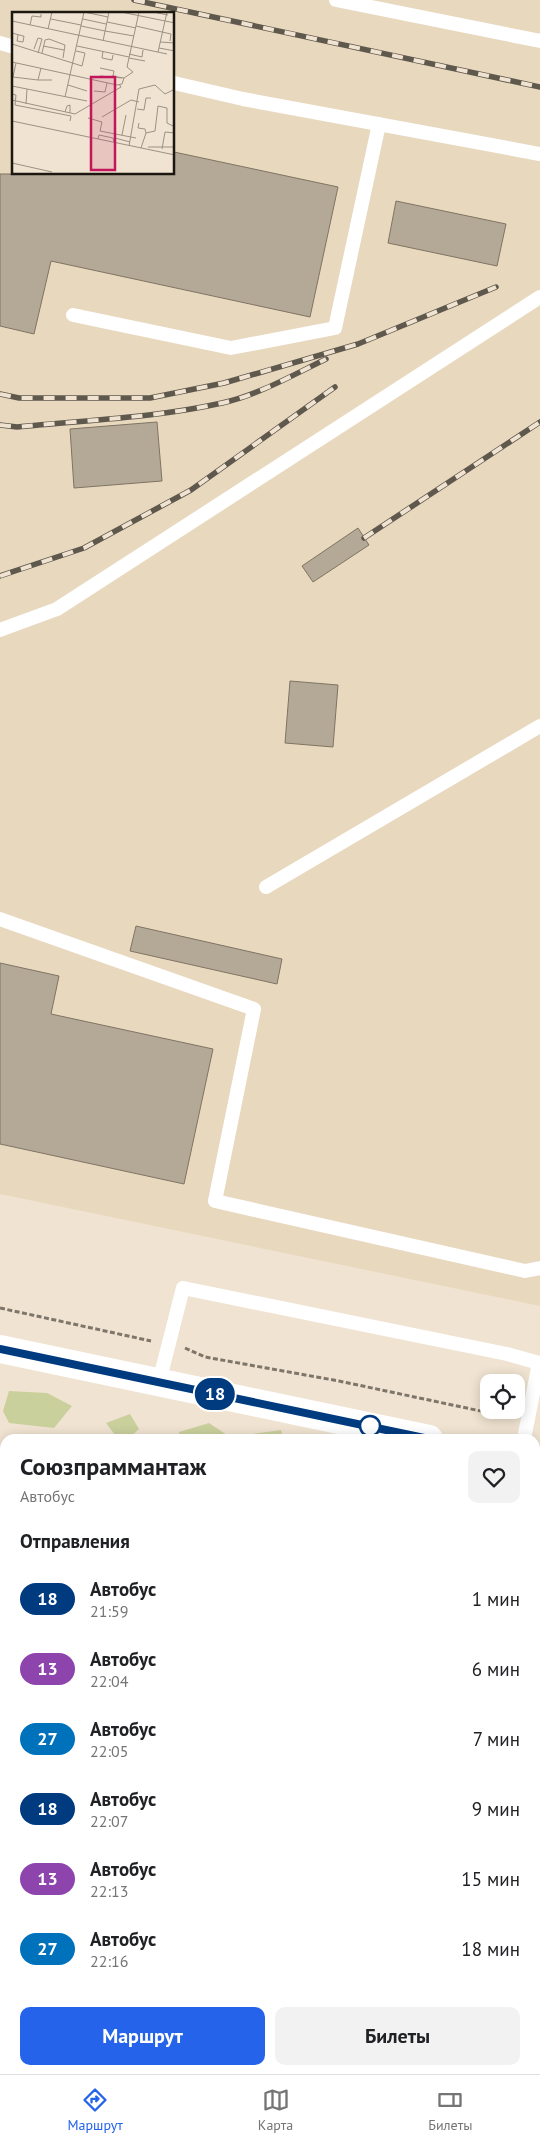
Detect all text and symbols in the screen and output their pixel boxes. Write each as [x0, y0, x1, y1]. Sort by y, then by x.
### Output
inset map [12, 12, 175, 175]
map controls [480, 1374, 525, 1419]
button: locate [480, 1374, 525, 1419]
line badge: 18 [192, 1378, 238, 1410]
text: 18 [205, 1382, 225, 1405]
unlabelled marker [359, 1415, 381, 1437]
text: Союзпраммантаж [20, 1451, 206, 1482]
button: heart [468, 1451, 520, 1503]
text: Автобус [20, 1486, 75, 1506]
text: Отправления [20, 1529, 130, 1553]
text: Автобус [90, 1577, 156, 1601]
text: 18 [37, 1587, 58, 1610]
text: 1 мин [472, 1587, 520, 1611]
text: 21:59 [90, 1601, 128, 1621]
text: Автобус [90, 1647, 156, 1671]
text: 13 [37, 1657, 58, 1680]
text: 6 мин [472, 1657, 520, 1681]
text: 22:04 [90, 1671, 128, 1691]
text: Автобус [90, 1717, 156, 1741]
text: 27 [37, 1727, 58, 1750]
text: 7 мин [473, 1727, 520, 1751]
text: 22:05 [90, 1741, 128, 1761]
text: Автобус [90, 1787, 156, 1811]
text: 18 [37, 1797, 58, 1820]
text: 9 мин [472, 1797, 520, 1821]
text: 22:07 [90, 1811, 128, 1831]
text: Автобус [90, 1857, 156, 1881]
text: 13 [37, 1867, 58, 1890]
text: 15 мин [461, 1867, 520, 1891]
text: 22:13 [90, 1881, 128, 1901]
text: Автобус [90, 1927, 156, 1951]
text: 27 [37, 1937, 58, 1960]
text: 18 мин [461, 1937, 520, 1961]
text: 22:16 [90, 1951, 128, 1971]
button: Маршрут [20, 2007, 265, 2065]
button: Билеты [275, 2007, 520, 2065]
tab: Маршрут [67, 2086, 123, 2134]
tab: Карта [258, 2086, 293, 2134]
tab: Билеты [428, 2086, 473, 2134]

